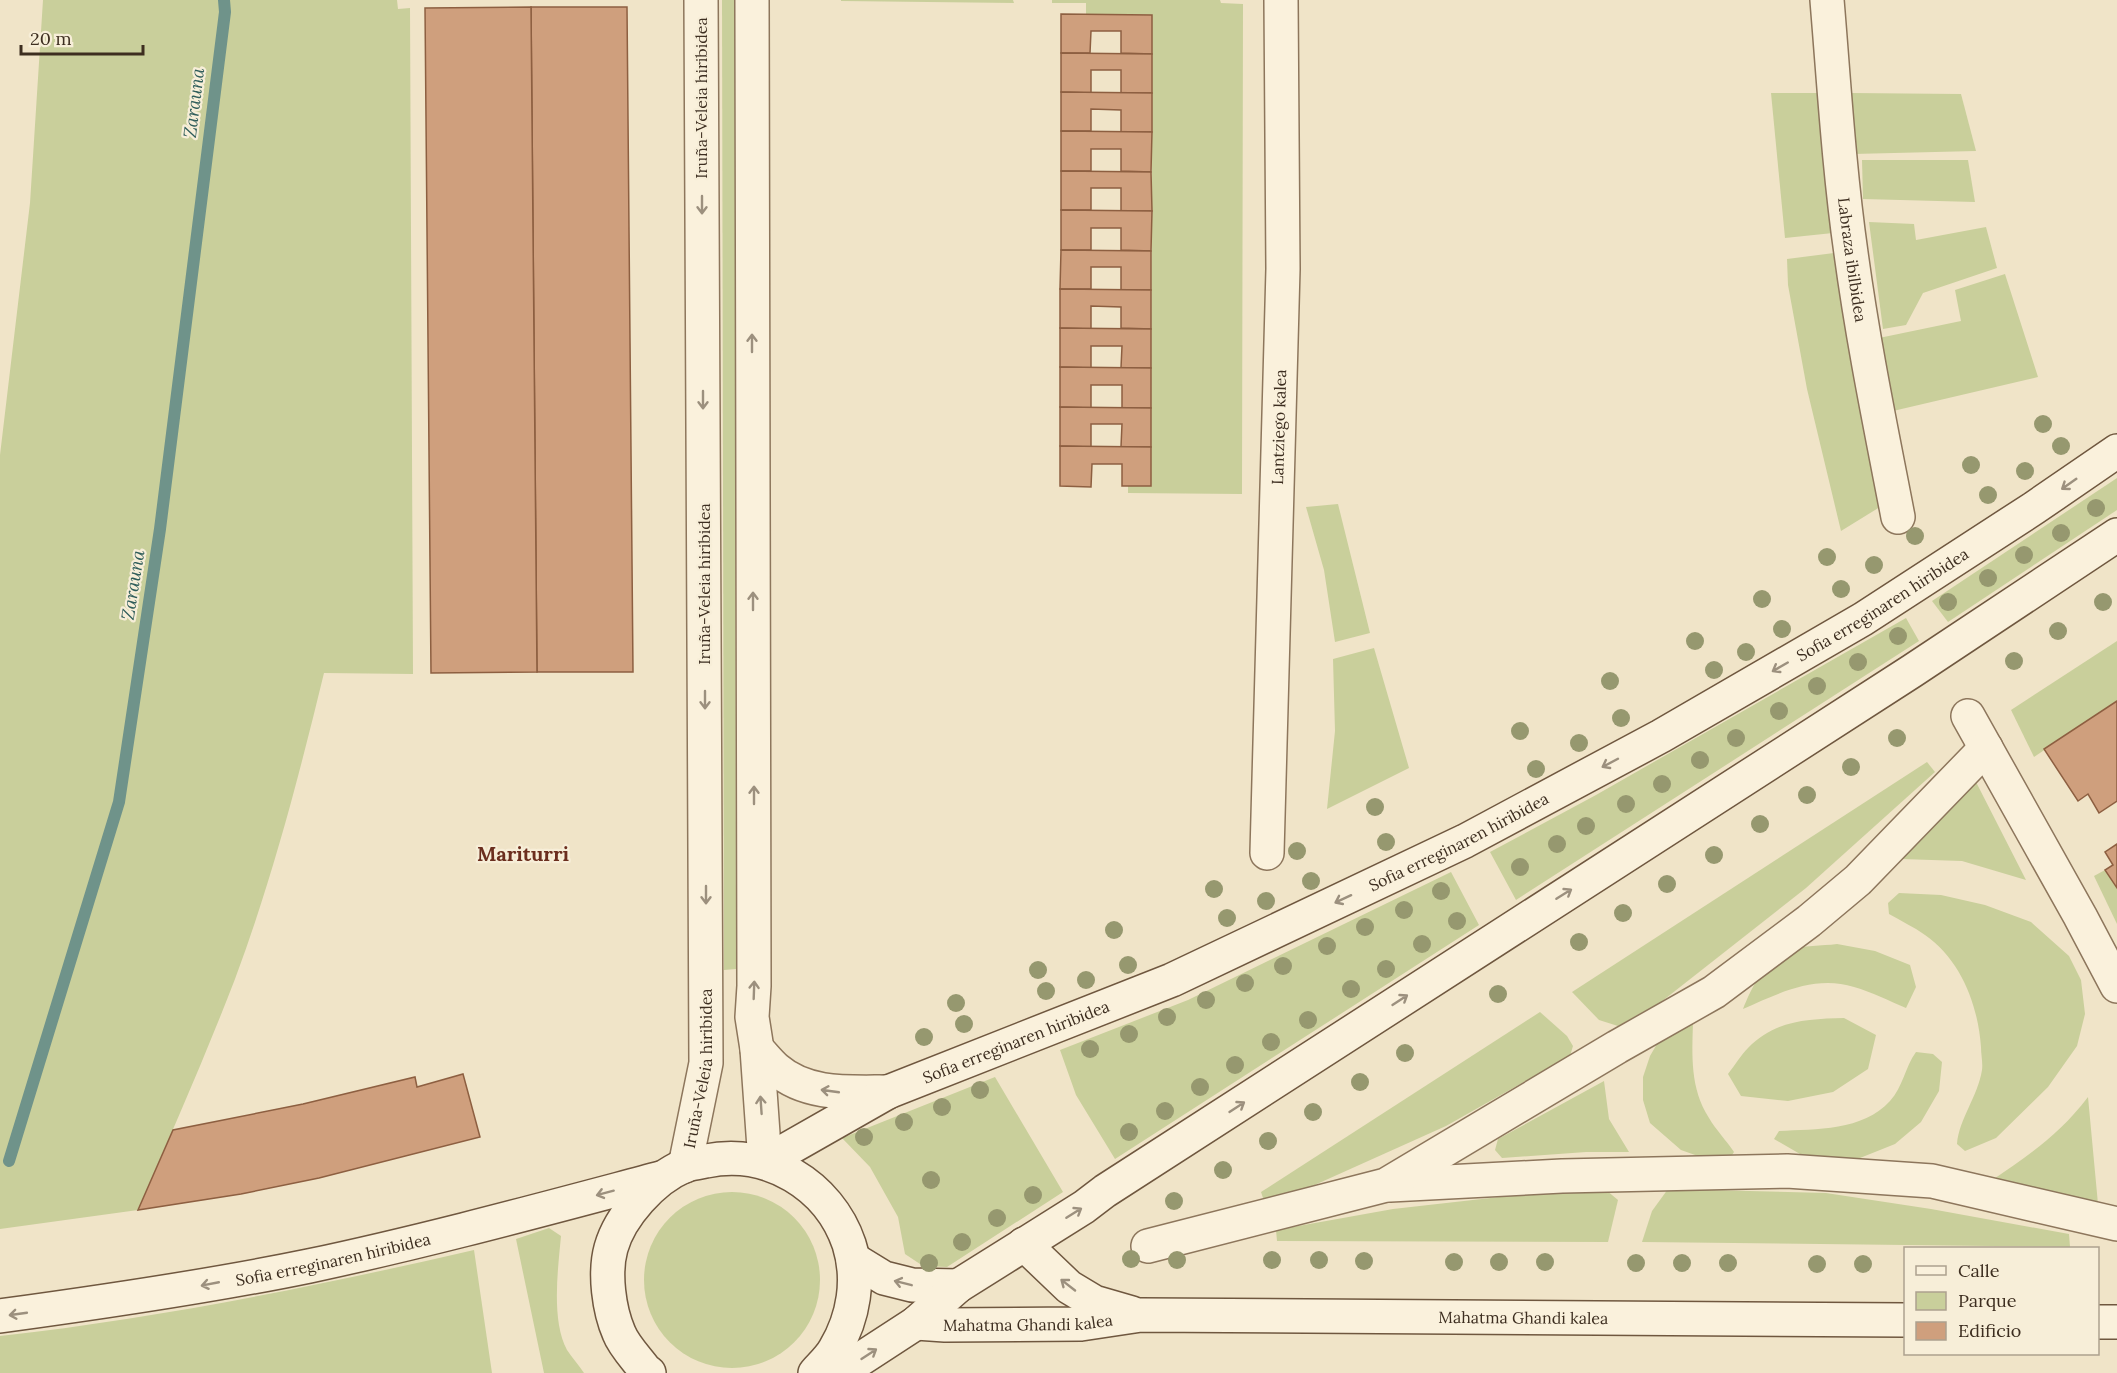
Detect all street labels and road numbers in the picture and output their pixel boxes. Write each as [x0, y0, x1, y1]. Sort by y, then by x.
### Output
street label: Iruña-Veleia hiribidea [691, 17, 711, 179]
street label: Labraza ibilbidea [1834, 196, 1871, 324]
street label: Lantziego kalea [1267, 369, 1290, 485]
street label: Iruña-Veleia hiribidea [694, 503, 714, 665]
street label: Sofia erreginaren hiribidea [1793, 543, 1972, 665]
street label: Sofia erreginaren hiribidea [1365, 788, 1552, 895]
street label: Iruña-Veleia hiribidea [679, 988, 716, 1150]
street label: Sofia erreginaren hiribidea [920, 996, 1112, 1087]
street label: Sofia erreginaren hiribidea [234, 1228, 433, 1290]
street label: Mahatma Ghandi kalea [1438, 1307, 1608, 1328]
street label: Mahatma Ghandi kalea [943, 1309, 1114, 1335]

